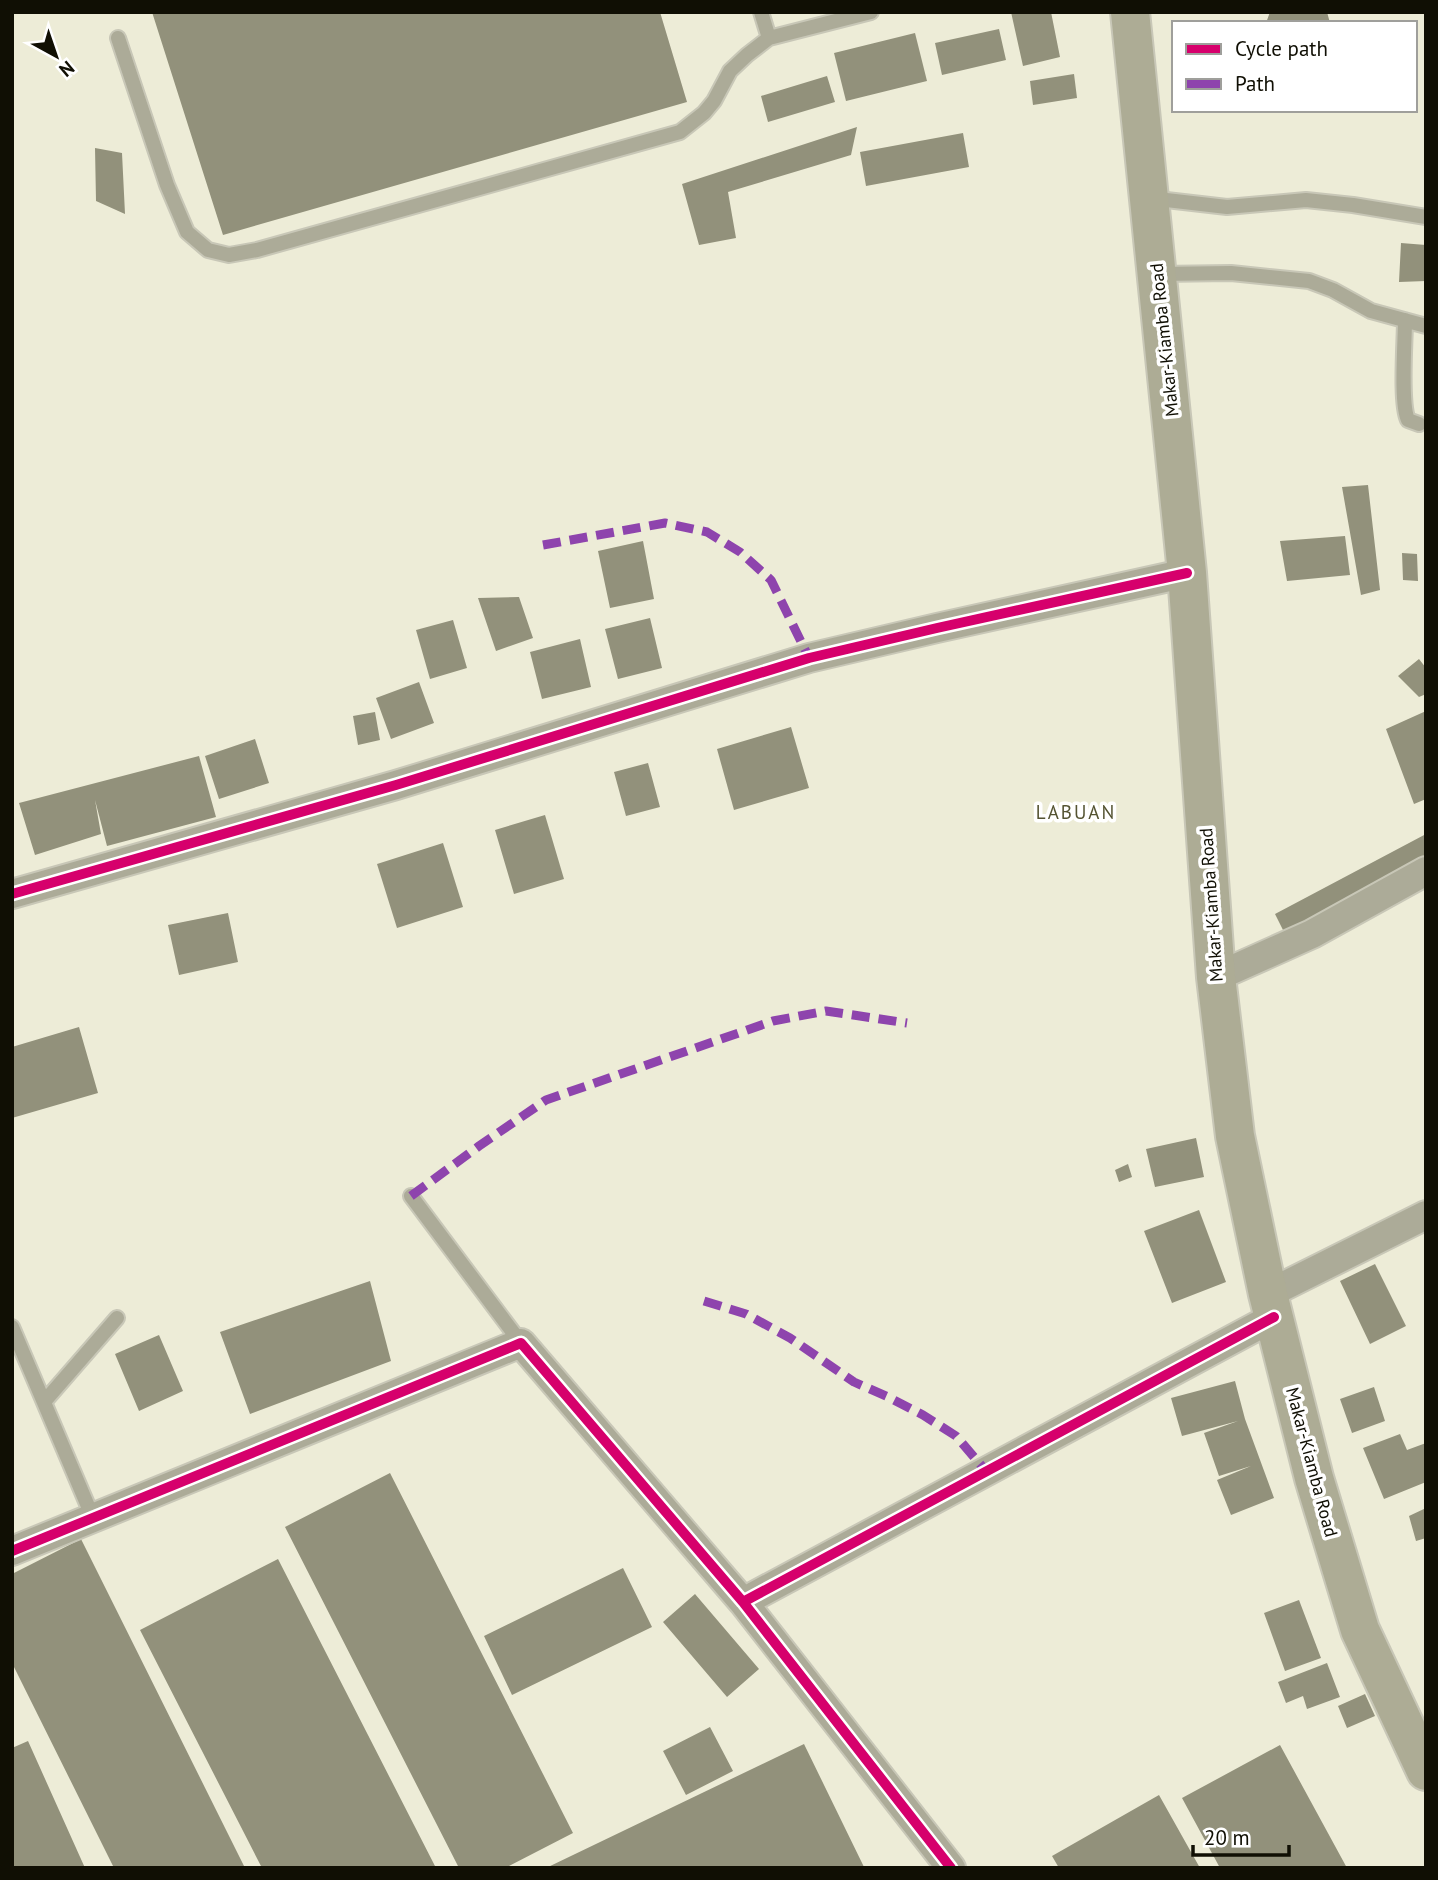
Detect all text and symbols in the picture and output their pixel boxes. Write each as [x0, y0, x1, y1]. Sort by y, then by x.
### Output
north arrow [21, 21, 91, 91]
legend [1172, 21, 1417, 112]
text: Cycle path [1235, 35, 1328, 62]
text: N [54, 56, 79, 82]
text: Path [1235, 70, 1275, 97]
street label: Makar-Kiamba Road [1145, 262, 1183, 418]
district label: LABUAN [1036, 800, 1116, 824]
street label: Makar-Kiamba Road [1194, 827, 1228, 983]
street label: Makar-Kiamba Road [1281, 1385, 1343, 1539]
scale bar [1193, 1814, 1289, 1858]
text: 20 m [1204, 1824, 1250, 1851]

